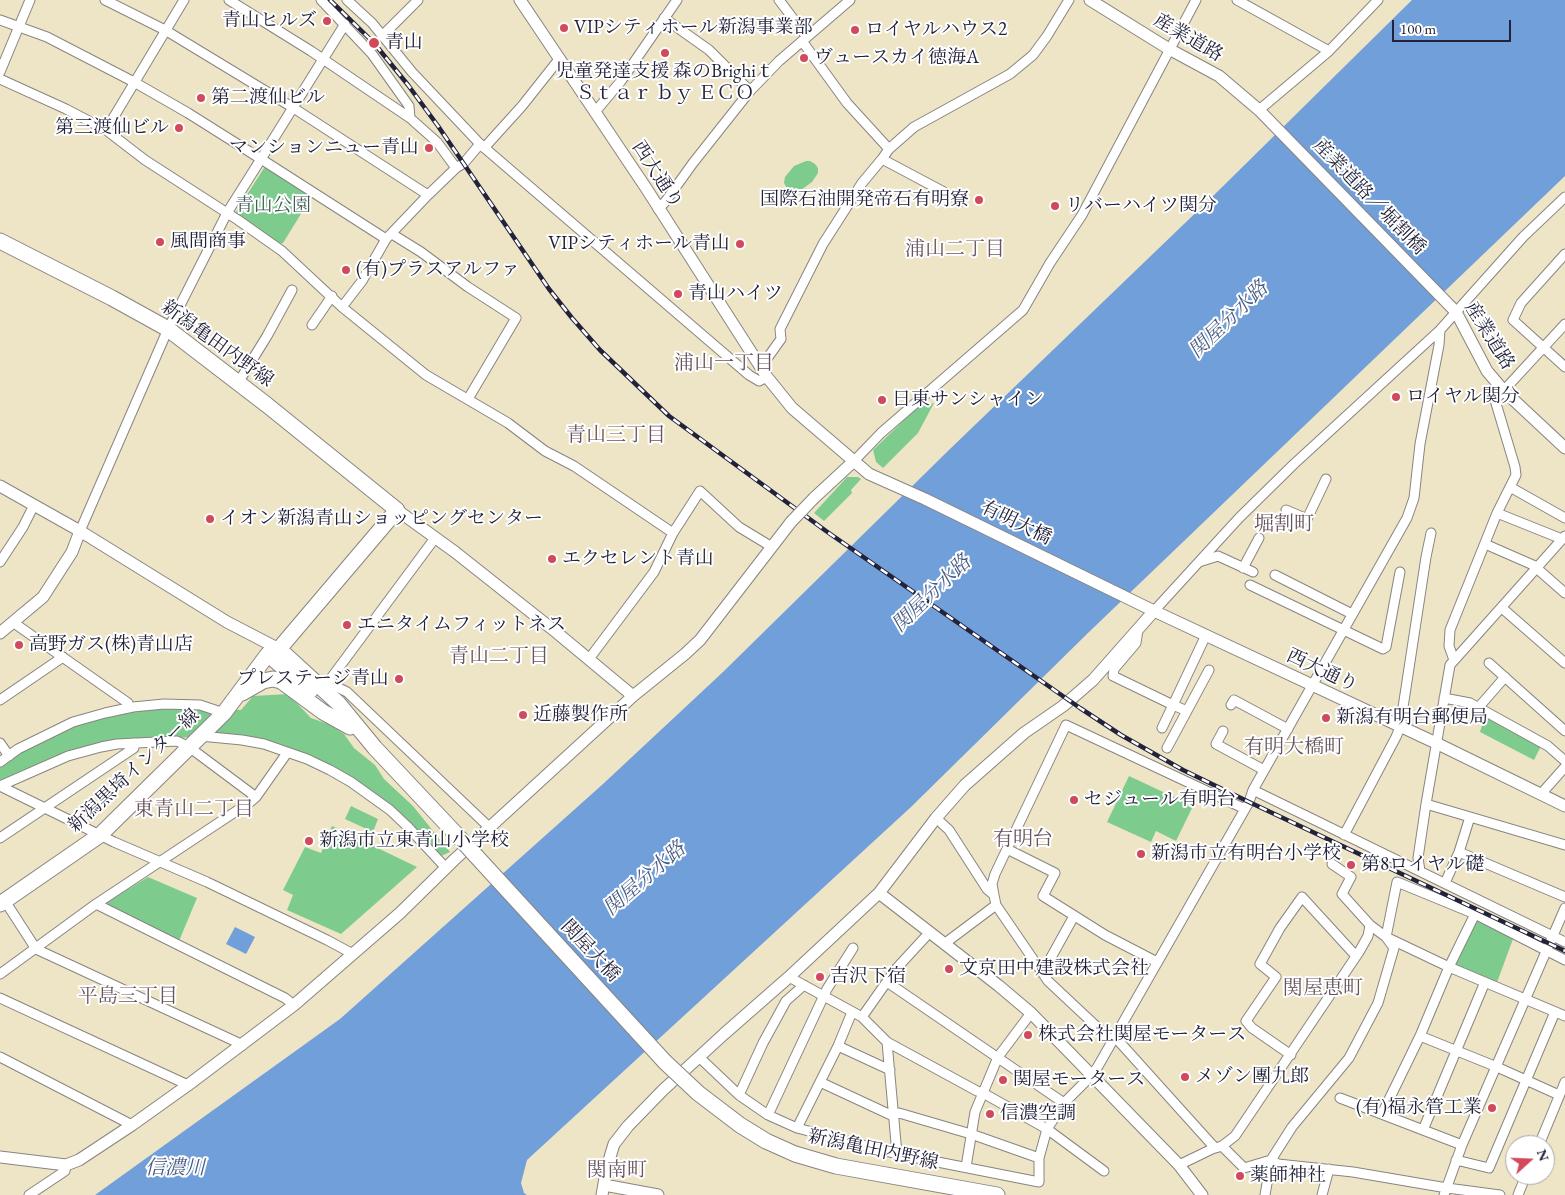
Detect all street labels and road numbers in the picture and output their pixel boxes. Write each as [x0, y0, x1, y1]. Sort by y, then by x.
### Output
street label: 産業道路 [1149, 9, 1227, 67]
street label: 産業道路／堀割橋 [1308, 134, 1430, 260]
street label: 西大通り [627, 137, 687, 213]
street label: 新潟亀田内野線 [156, 296, 278, 392]
street label: 産業道路 [1459, 298, 1519, 374]
street label: 有明大橋 [977, 496, 1055, 550]
street label: 西大通り [1283, 645, 1361, 697]
street label: 新潟黒埼インター線 [64, 704, 204, 838]
street label: 関屋大橋 [556, 915, 624, 987]
street label: 新潟亀田内野線 [806, 1125, 940, 1175]

